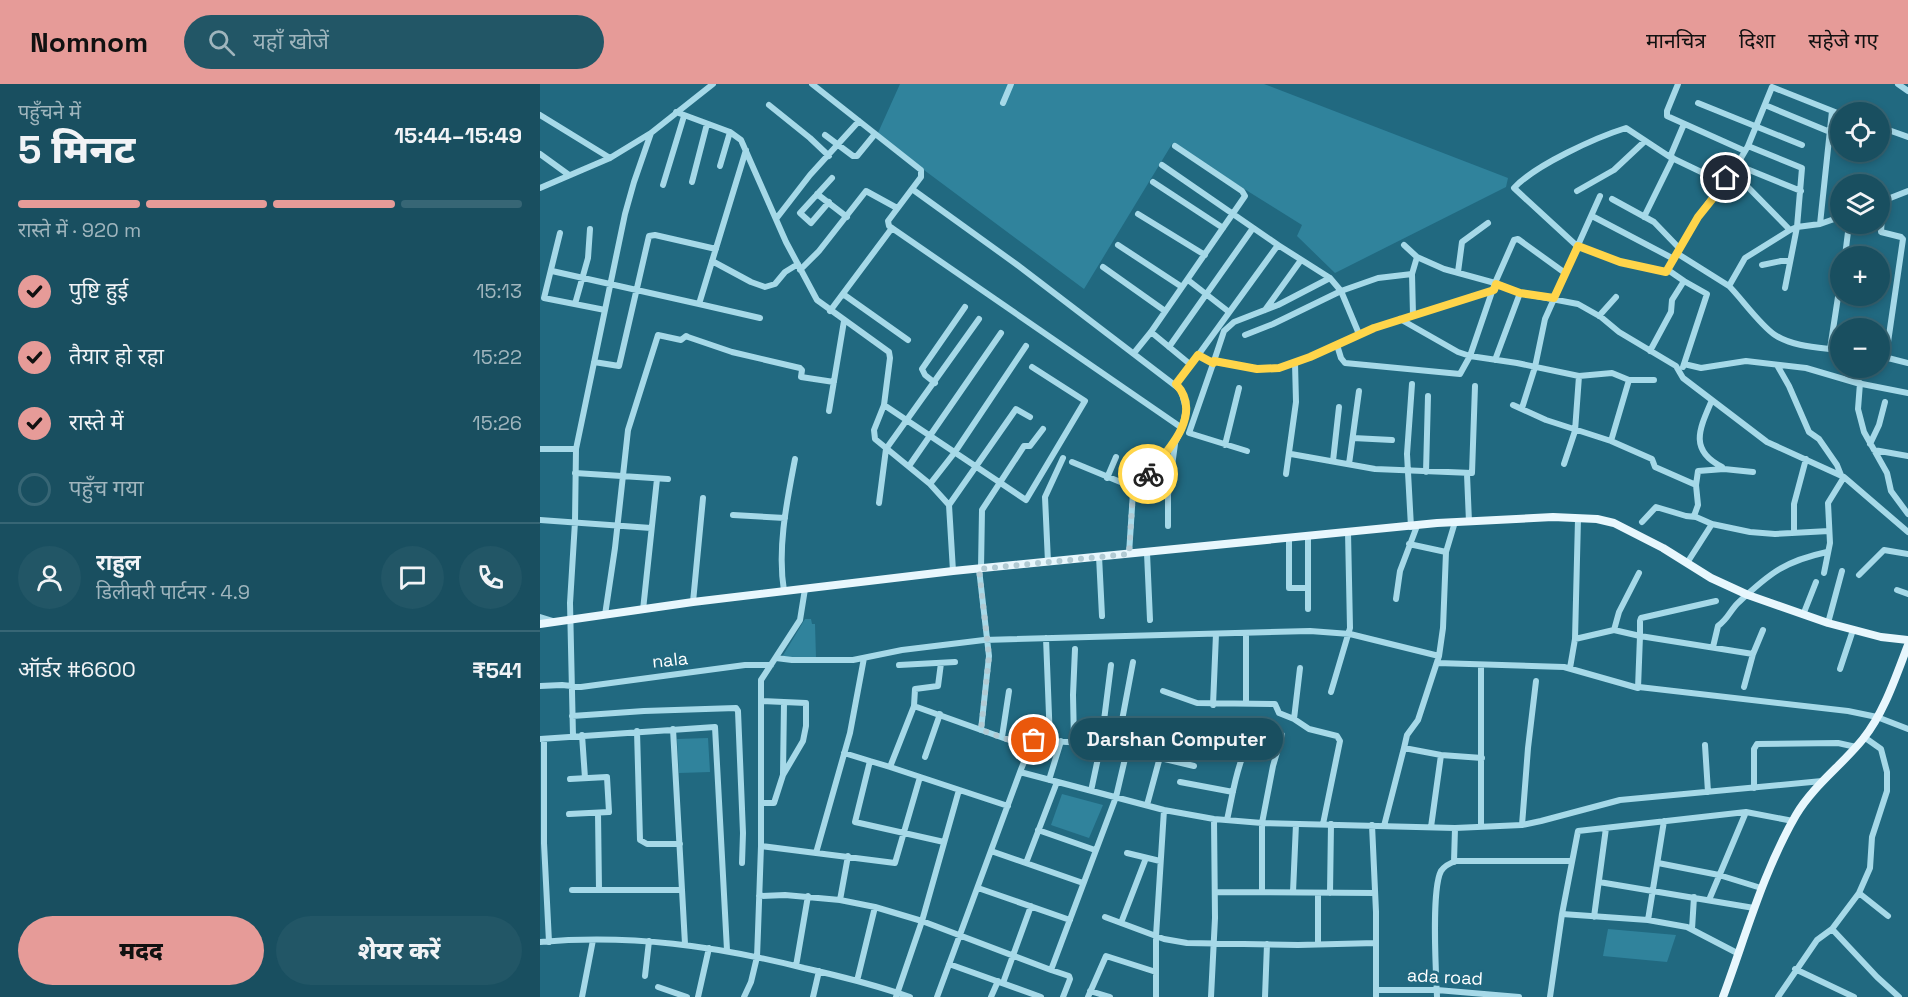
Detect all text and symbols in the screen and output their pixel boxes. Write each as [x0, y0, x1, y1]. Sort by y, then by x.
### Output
search box [184, 15, 604, 69]
text: Nomnom [30, 24, 148, 60]
icon: search [205, 26, 238, 59]
text: यहाँ खोजें [253, 27, 329, 55]
text: मानचित्र [1646, 27, 1706, 54]
text: दिशा [1739, 27, 1775, 54]
text: सहेजे गए [1808, 27, 1878, 54]
text: पहुँचने में [18, 99, 81, 125]
map controls [1830, 102, 1890, 378]
button: locate [1830, 102, 1890, 162]
text: 15:44–15:49 [394, 121, 522, 149]
text: 5 मिनट [18, 125, 135, 174]
pin [1700, 152, 1751, 203]
icon: home [1709, 161, 1742, 194]
button: layers [1830, 174, 1890, 234]
text: रास्ते में · 920 m [18, 217, 141, 243]
button: + [1830, 246, 1890, 306]
icon: check [18, 275, 51, 308]
text: पुष्टि हुई [69, 276, 128, 304]
text: 15:13 [476, 278, 522, 304]
button: − [1830, 318, 1890, 378]
icon: check [18, 341, 51, 374]
text: तैयार हो रहा [69, 342, 164, 370]
text: 15:22 [472, 344, 522, 370]
icon: check [18, 407, 51, 440]
text: रास्ते में [69, 408, 124, 436]
text: 15:26 [472, 410, 522, 436]
courier [1118, 444, 1178, 504]
icon: bike [1132, 458, 1165, 491]
text: पहुँच गया [69, 474, 144, 502]
button: person [18, 546, 81, 609]
button: chat [381, 546, 444, 609]
button: phone [459, 546, 522, 609]
text: राहुल [96, 548, 141, 576]
text: डिलीवरी पार्टनर · 4.9 [96, 579, 250, 605]
street label: nala [651, 646, 689, 673]
text: ऑर्डर #6600 [18, 655, 136, 683]
text: ₹541 [472, 656, 522, 684]
pin [1008, 714, 1059, 765]
callout: Darshan Computer [1070, 719, 1283, 761]
icon: bag [1017, 723, 1050, 756]
text: Darshan Computer [1087, 726, 1266, 752]
button: मदद [18, 916, 264, 985]
button: शेयर करें [276, 916, 522, 985]
street label: ada road [1406, 963, 1484, 990]

